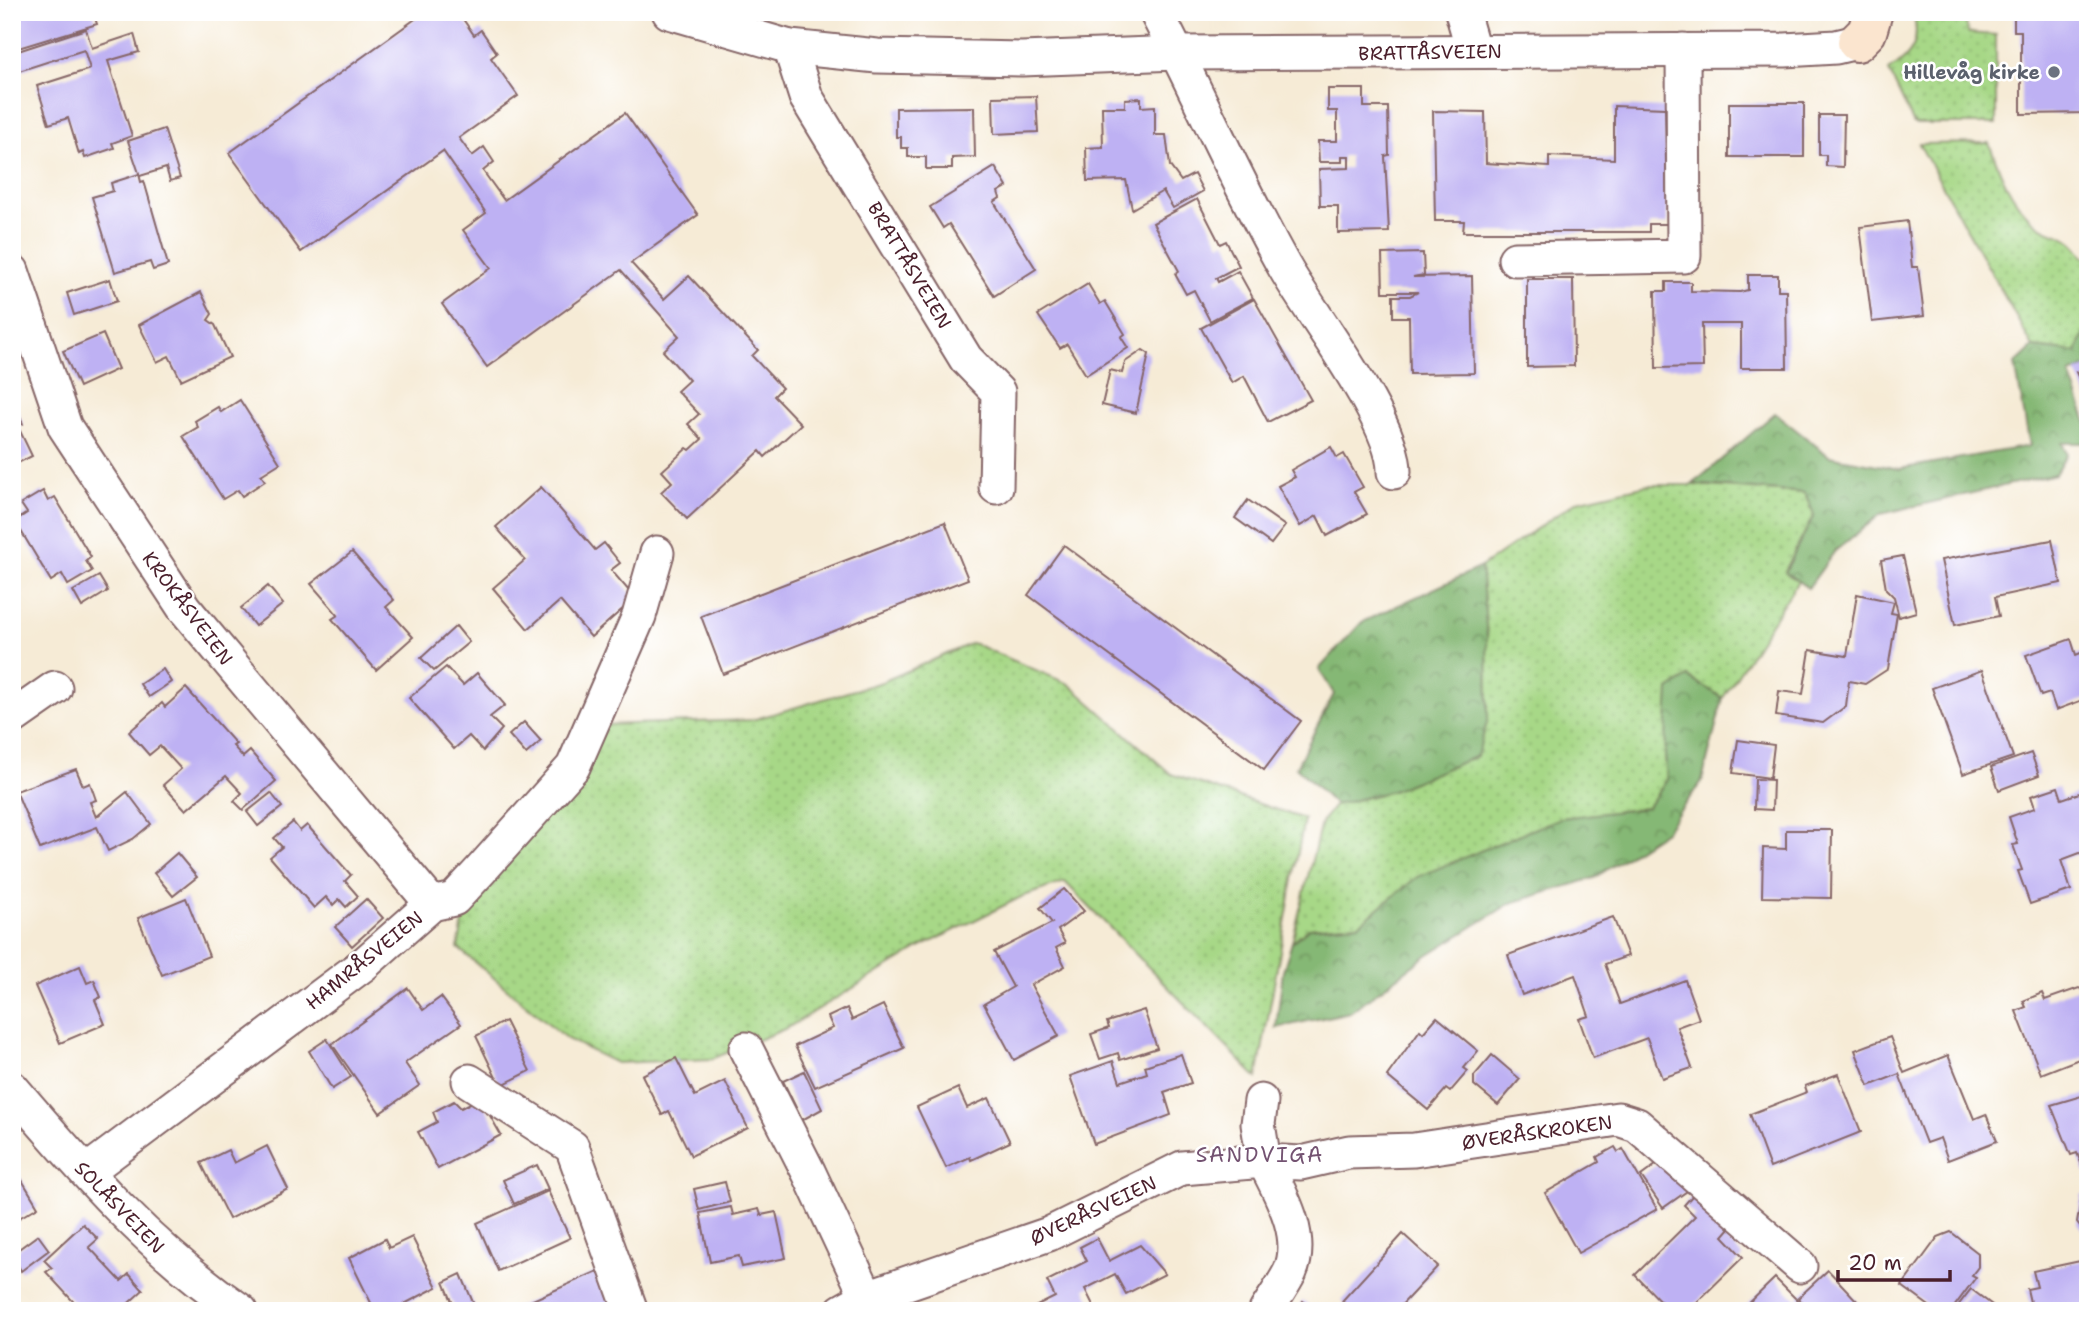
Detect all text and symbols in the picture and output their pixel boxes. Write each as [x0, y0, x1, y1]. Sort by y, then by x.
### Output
street label: BRATTÅSVEIEN [1358, 38, 1502, 66]
place label: Hillevåg kirke [1903, 60, 2040, 85]
marker: Hillevåg kirke [2046, 64, 2062, 80]
street label: BRATTÅSVEIEN [862, 197, 958, 333]
street label: KROKÅSVEIEN [137, 546, 239, 670]
street label: HAMRÅSVEIEN [300, 905, 428, 1015]
street label: ØVERÅSKROKEN [1460, 1109, 1614, 1155]
district label: SANDVIGA [1196, 1141, 1324, 1169]
street label: SOLÅSVEIEN [69, 1155, 171, 1259]
street label: ØVERÅSVEIEN [1026, 1169, 1160, 1251]
scale bar [1838, 1239, 1950, 1283]
text: 20 m [1848, 1249, 1902, 1277]

